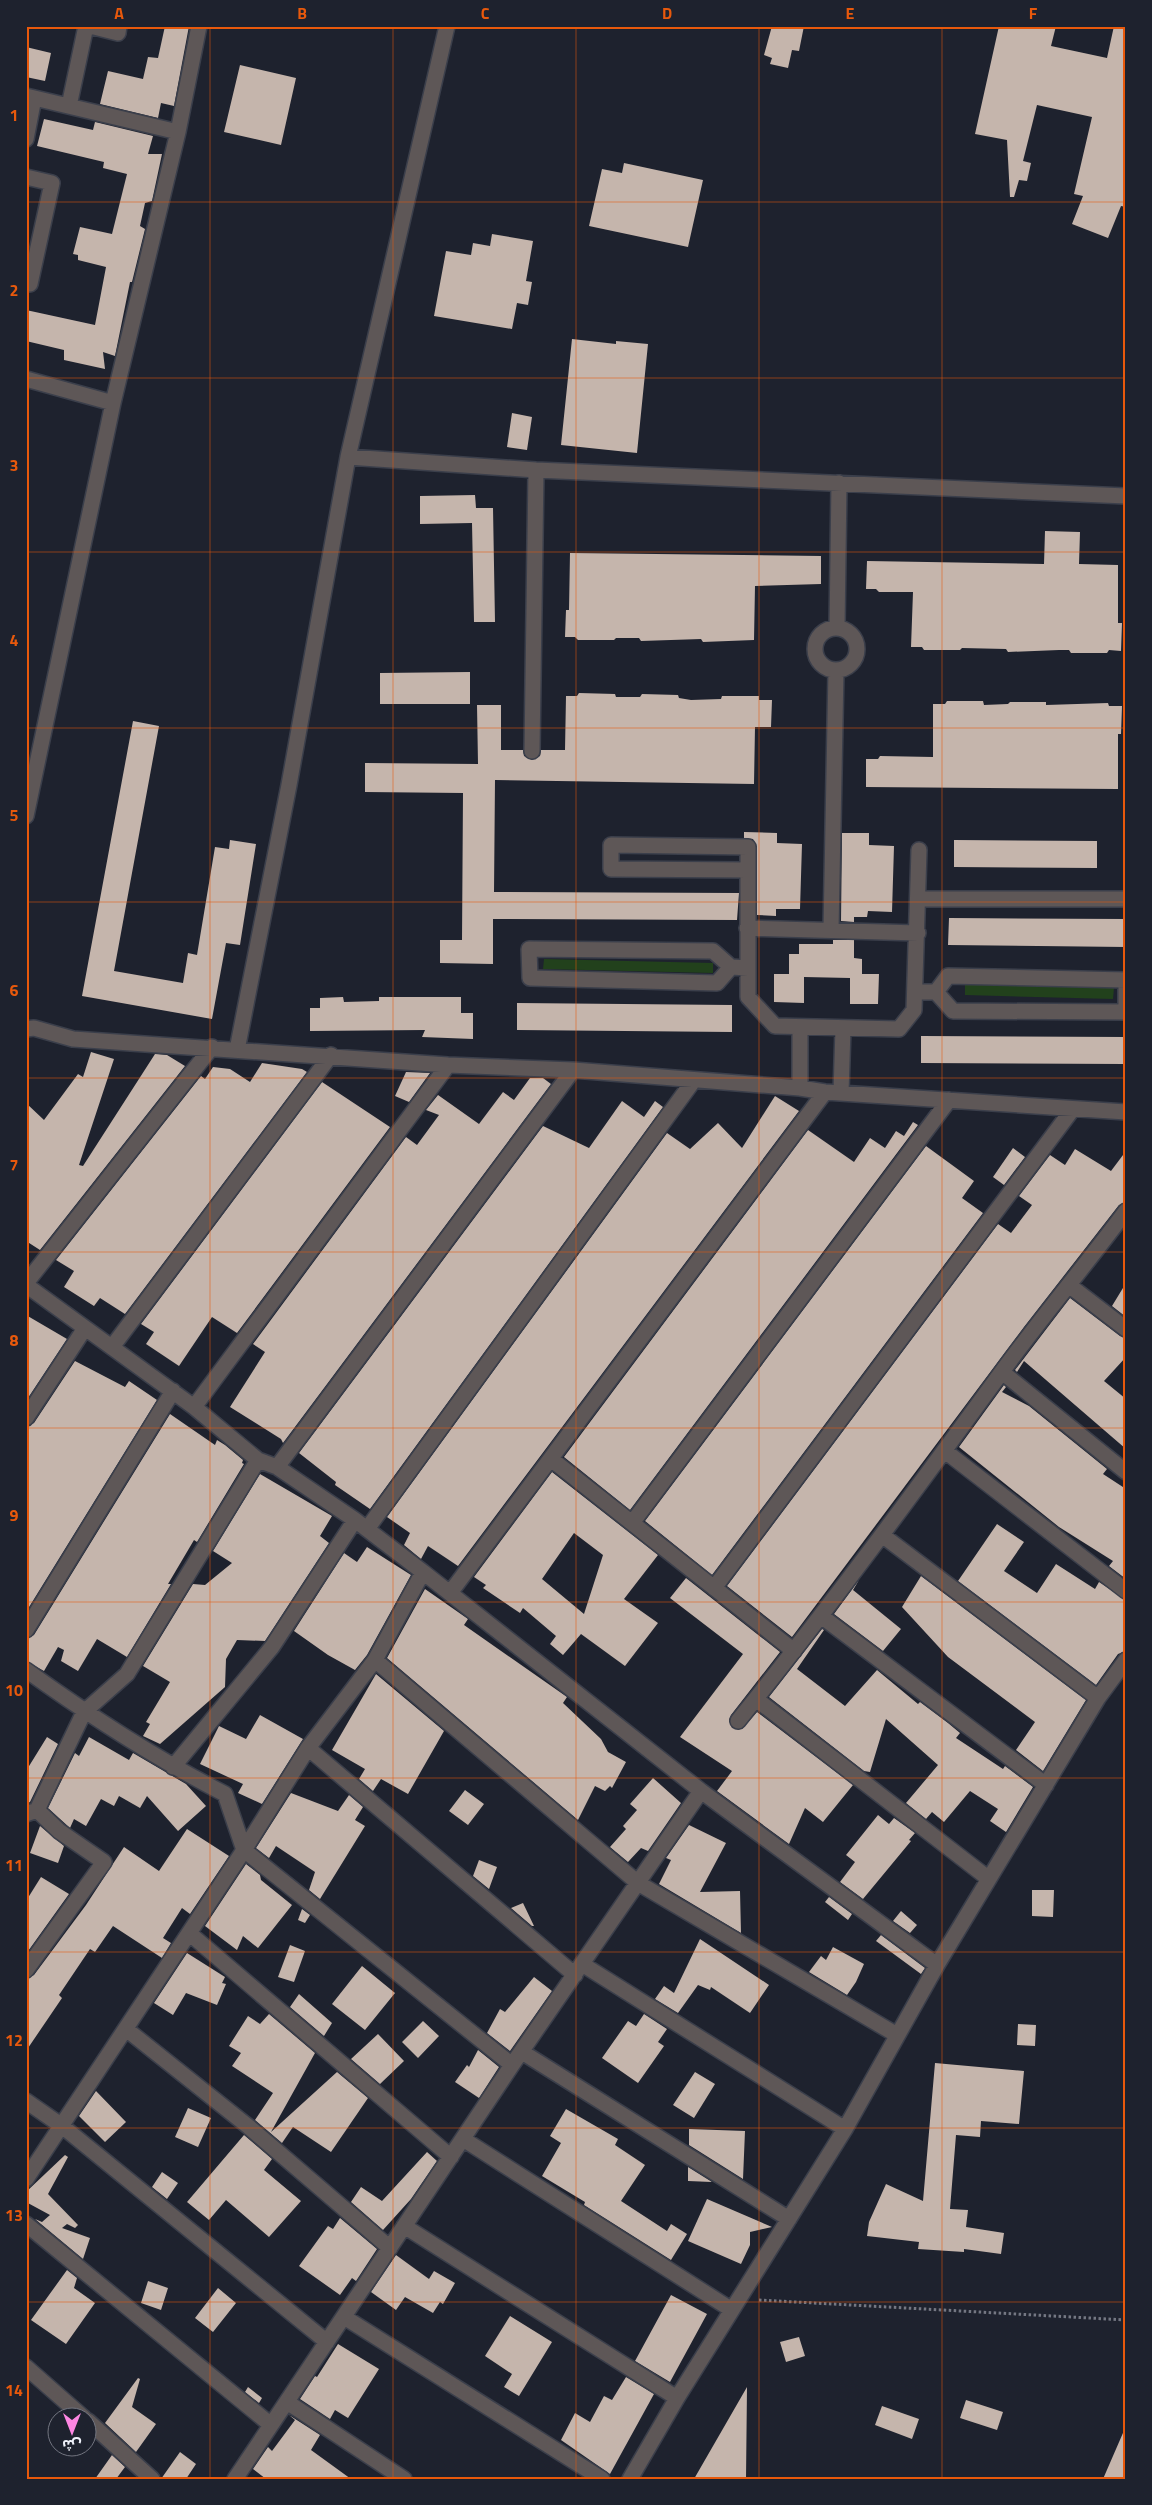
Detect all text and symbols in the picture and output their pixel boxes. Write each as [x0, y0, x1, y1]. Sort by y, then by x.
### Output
text: A [114, 1, 124, 25]
text: B [297, 1, 307, 25]
text: C [481, 1, 490, 25]
text: D [662, 1, 672, 25]
text: E [846, 1, 855, 25]
text: F [1029, 1, 1038, 25]
text: 1 [10, 103, 18, 127]
text: 2 [10, 278, 18, 302]
text: 3 [10, 453, 18, 477]
text: 4 [10, 628, 19, 652]
text: 5 [10, 803, 19, 827]
text: 6 [10, 978, 19, 1002]
text: 7 [10, 1153, 18, 1177]
text: 8 [10, 1328, 19, 1352]
text: 9 [10, 1503, 19, 1527]
text: 10 [5, 1678, 23, 1702]
text: 11 [5, 1853, 23, 1877]
text: 12 [5, 2028, 23, 2052]
text: 13 [5, 2203, 23, 2227]
text: 14 [5, 2378, 23, 2402]
north arrow [48, 2408, 98, 2458]
text: ش [62, 2435, 82, 2456]

